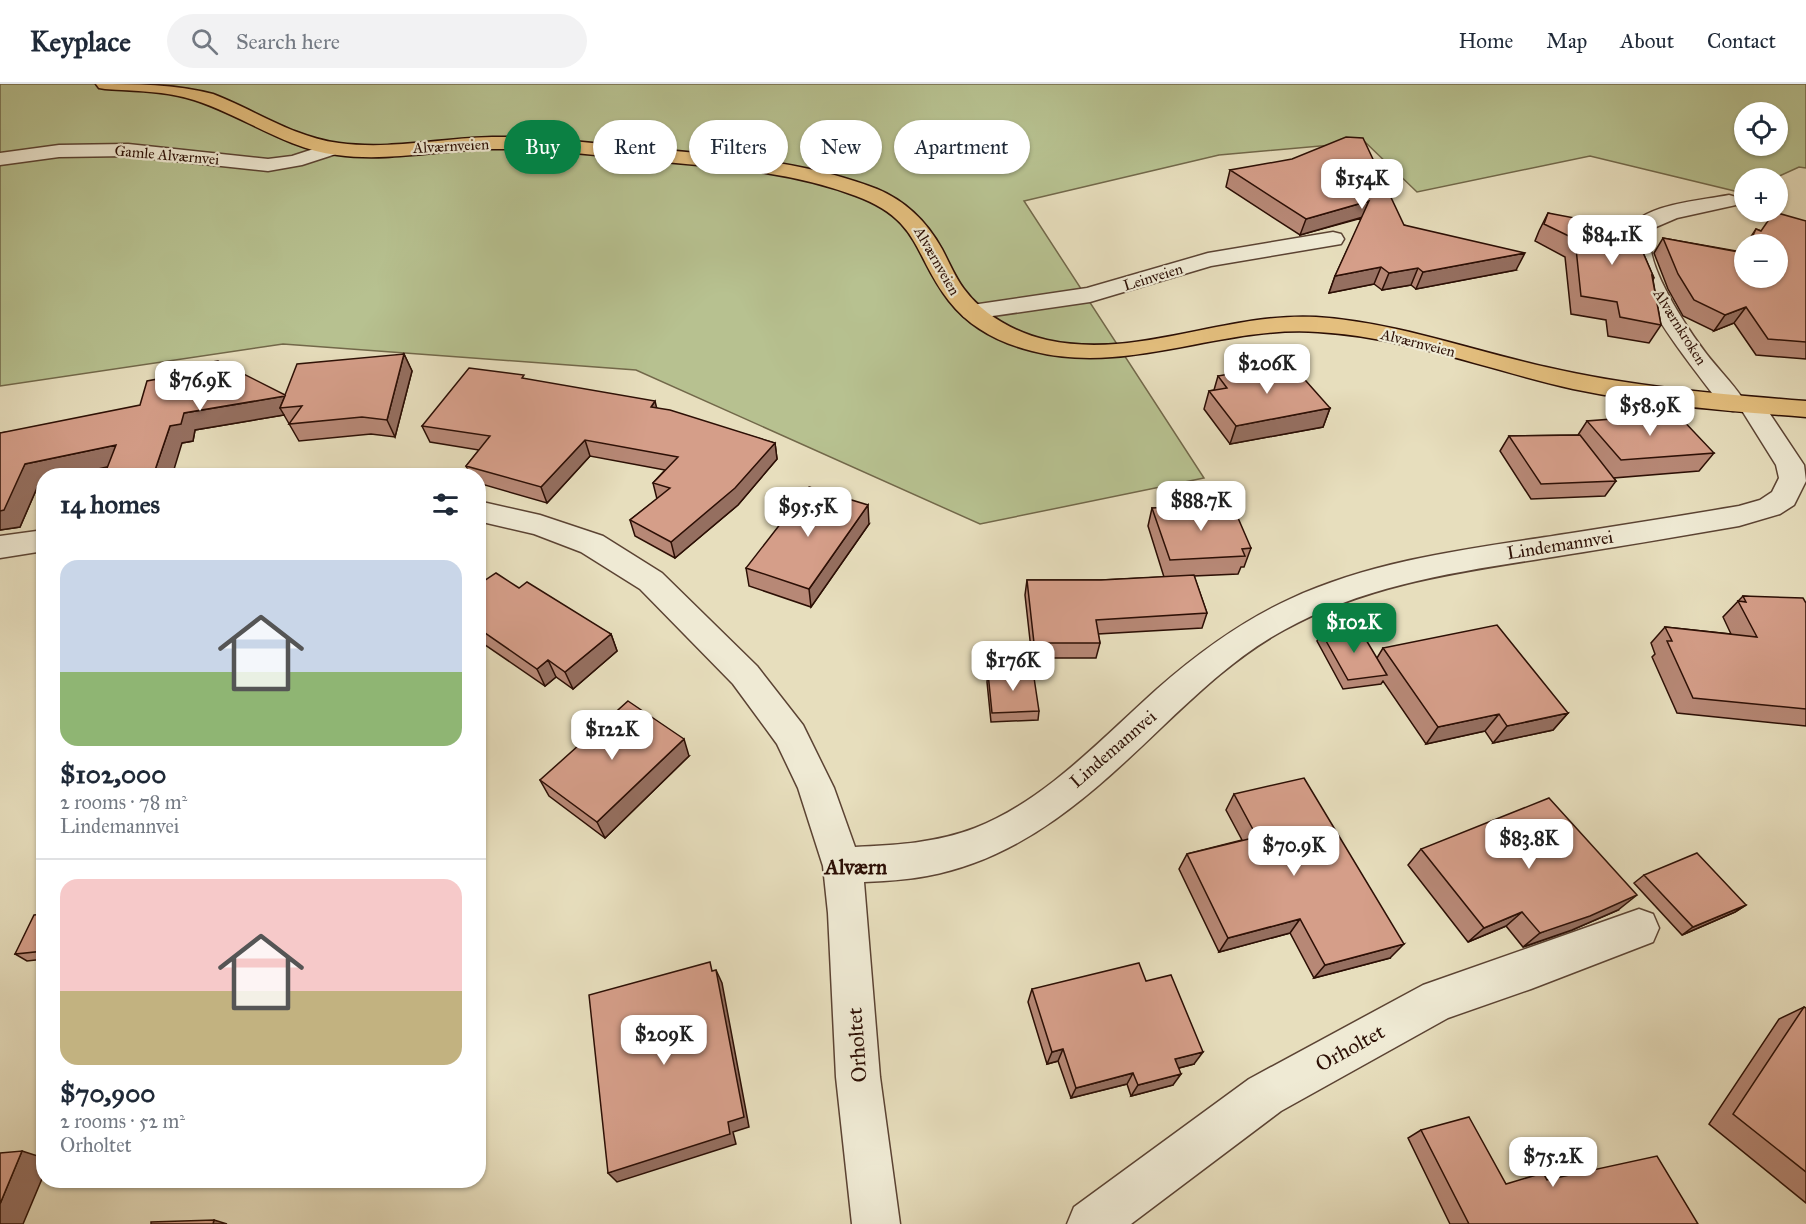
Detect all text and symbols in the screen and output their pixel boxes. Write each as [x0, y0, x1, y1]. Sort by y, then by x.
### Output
search box [167, 14, 587, 68]
text: Keyplace [30, 24, 131, 59]
icon: search [188, 25, 221, 58]
text: Search here [236, 28, 340, 55]
text: Home [1458, 28, 1513, 54]
text: Map [1546, 28, 1587, 54]
text: About [1620, 28, 1674, 54]
text: Contact [1707, 28, 1776, 54]
map controls [1734, 102, 1788, 288]
button: locate [1734, 102, 1788, 156]
chip: Buy [504, 120, 581, 174]
chip: Rent [593, 120, 677, 174]
chip: Filters [689, 120, 788, 174]
chip: New [800, 120, 882, 174]
chip: Apartment [894, 120, 1030, 174]
street label: Alværnveien [412, 135, 489, 157]
street label: Gamle Alværnvei [114, 141, 220, 169]
pin: $154K [1320, 159, 1404, 210]
text: $154K [1335, 166, 1389, 190]
button: + [1734, 168, 1788, 222]
pin: $84.1K [1563, 215, 1661, 266]
text: $84.1K [1582, 222, 1642, 246]
street label: Alværnveien [910, 223, 964, 298]
button: − [1734, 234, 1788, 288]
street label: Leinveien [1121, 259, 1185, 295]
street label: Alværnkroken [1649, 285, 1710, 368]
street label: Alværnveien [1378, 325, 1457, 361]
pin: $206K [1225, 344, 1309, 395]
text: $206K [1238, 351, 1296, 375]
pin: $76.9K [151, 361, 249, 412]
text: $76.9K [169, 368, 231, 392]
pin: $58.9K [1601, 386, 1699, 437]
text: $58.9K [1619, 393, 1681, 417]
pin: $88.7K [1152, 481, 1250, 532]
pin: $95.5K [759, 487, 857, 538]
text: 14 homes [60, 488, 160, 520]
icon: filters [429, 488, 462, 521]
text: $88.7K [1170, 488, 1232, 512]
text: $95.5K [779, 494, 837, 518]
street label: Lindemannvei [1505, 526, 1615, 564]
icon: home [207, 599, 315, 707]
pin: $102K [1312, 603, 1396, 654]
text: $102K [1326, 610, 1382, 634]
pin: $176K [971, 641, 1055, 692]
text: $176K [986, 648, 1040, 672]
street label: Lindemannvei [1065, 705, 1161, 793]
pin: $122K [570, 710, 654, 761]
text: $122K [585, 717, 639, 741]
text: $102,000 [60, 758, 166, 790]
text: 2 rooms · 78 m² [60, 790, 187, 814]
text: Lindemannvei [60, 814, 179, 838]
pin: $83.8K [1480, 819, 1578, 870]
pin: $70.9K [1245, 826, 1343, 877]
text: $83.8K [1499, 826, 1559, 850]
text: $70.9K [1262, 833, 1326, 857]
district label: Alværn [823, 854, 888, 880]
icon: home [207, 918, 315, 1026]
street label: Orholtet [841, 1006, 873, 1083]
pin: $209K [622, 1015, 706, 1066]
street label: Orholtet [1311, 1018, 1390, 1078]
text: $209K [635, 1022, 693, 1046]
text: $70,900 [60, 1077, 155, 1109]
text: 2 rooms · 52 m² [60, 1109, 185, 1133]
text: Orholtet [60, 1133, 132, 1157]
pin: $75.2K [1504, 1137, 1602, 1188]
text: $75.2K [1523, 1144, 1583, 1168]

